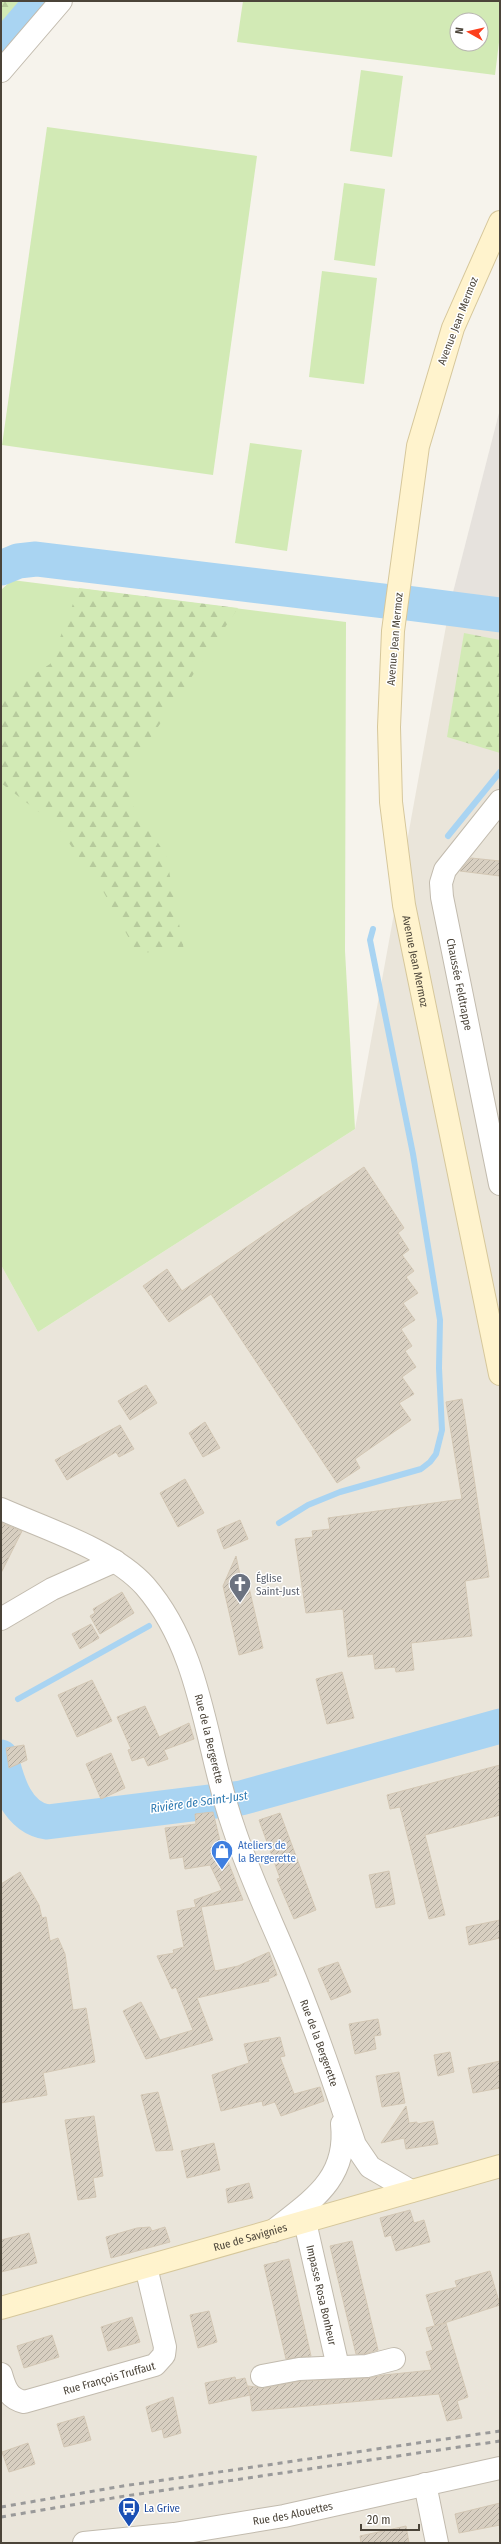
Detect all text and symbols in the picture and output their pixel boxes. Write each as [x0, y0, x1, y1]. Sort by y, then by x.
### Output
north arrow [449, 12, 489, 52]
text: N [453, 27, 466, 35]
street label: Avenue Jean Mermoz [435, 274, 481, 367]
street label: Avenue Jean Mermoz [384, 591, 406, 686]
street label: Avenue Jean Mermoz [400, 914, 431, 1009]
street label: Chaussée Feldtrappe [444, 937, 475, 1031]
church icon: Église Saint-Just [227, 1571, 253, 1604]
place label: Église Saint-Just [256, 1571, 300, 1598]
street label: Rue de la Bergerette [192, 1693, 227, 1785]
water label: Rivière de Saint-Just [149, 1788, 249, 1816]
shop icon: Ateliers de la Bergerette [209, 1838, 235, 1871]
place label: Ateliers de la Bergerette [238, 1839, 296, 1865]
street label: Rue de la Bergerette [298, 1998, 341, 2088]
street label: Rue de Savignies [212, 2220, 289, 2254]
street label: Impasse Rosa Bonheur [304, 2244, 339, 2347]
street label: Rue François Truffaut [62, 2359, 157, 2397]
bus stop icon: La Grive [116, 2495, 142, 2528]
street label: Rue des Alouettes [252, 2499, 334, 2528]
place label: La Grive [144, 2502, 180, 2515]
scale bar [361, 2506, 419, 2532]
text: 20 m [367, 2513, 391, 2527]

